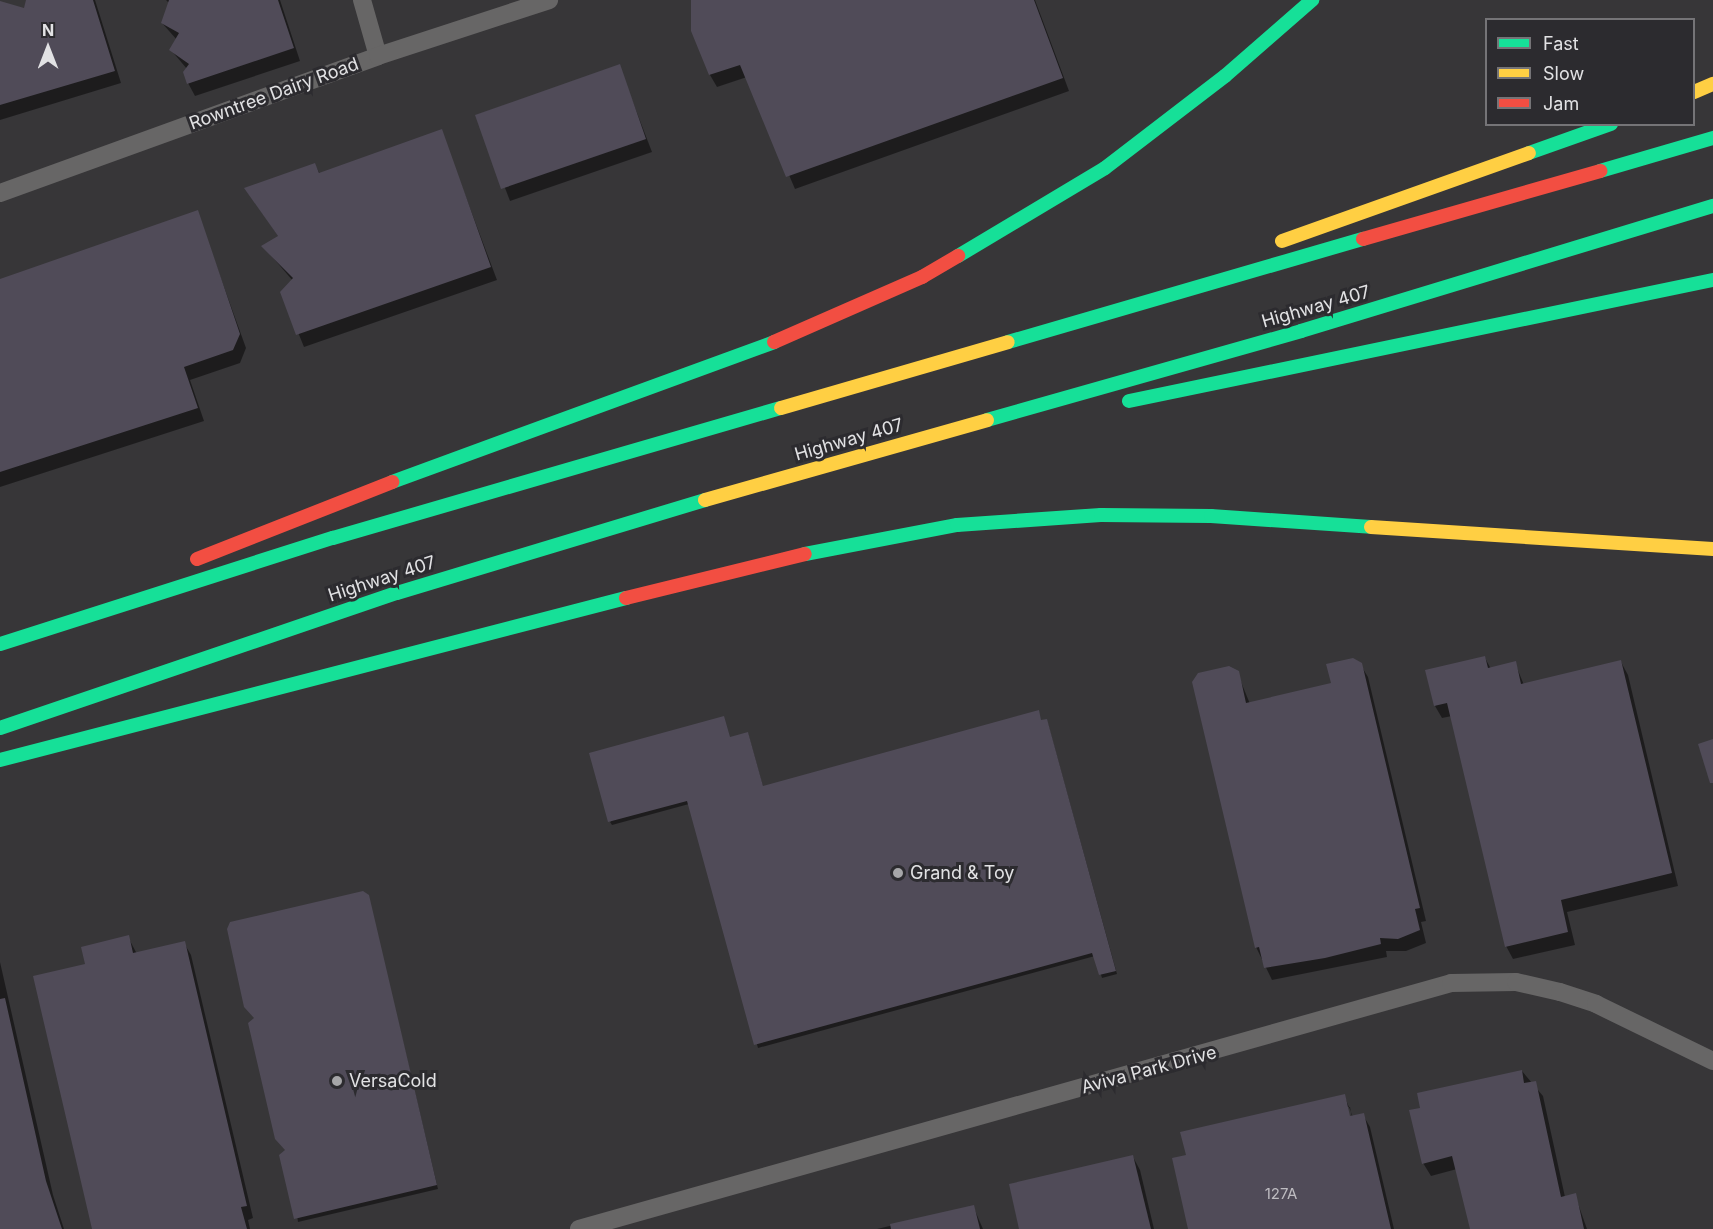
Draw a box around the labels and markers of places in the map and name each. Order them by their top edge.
place label: Grand & Toy [910,862,1014,884]
marker: Grand & Toy [891,866,905,880]
place label: VersaCold [349,1070,437,1092]
marker: VersaCold [330,1074,344,1088]

